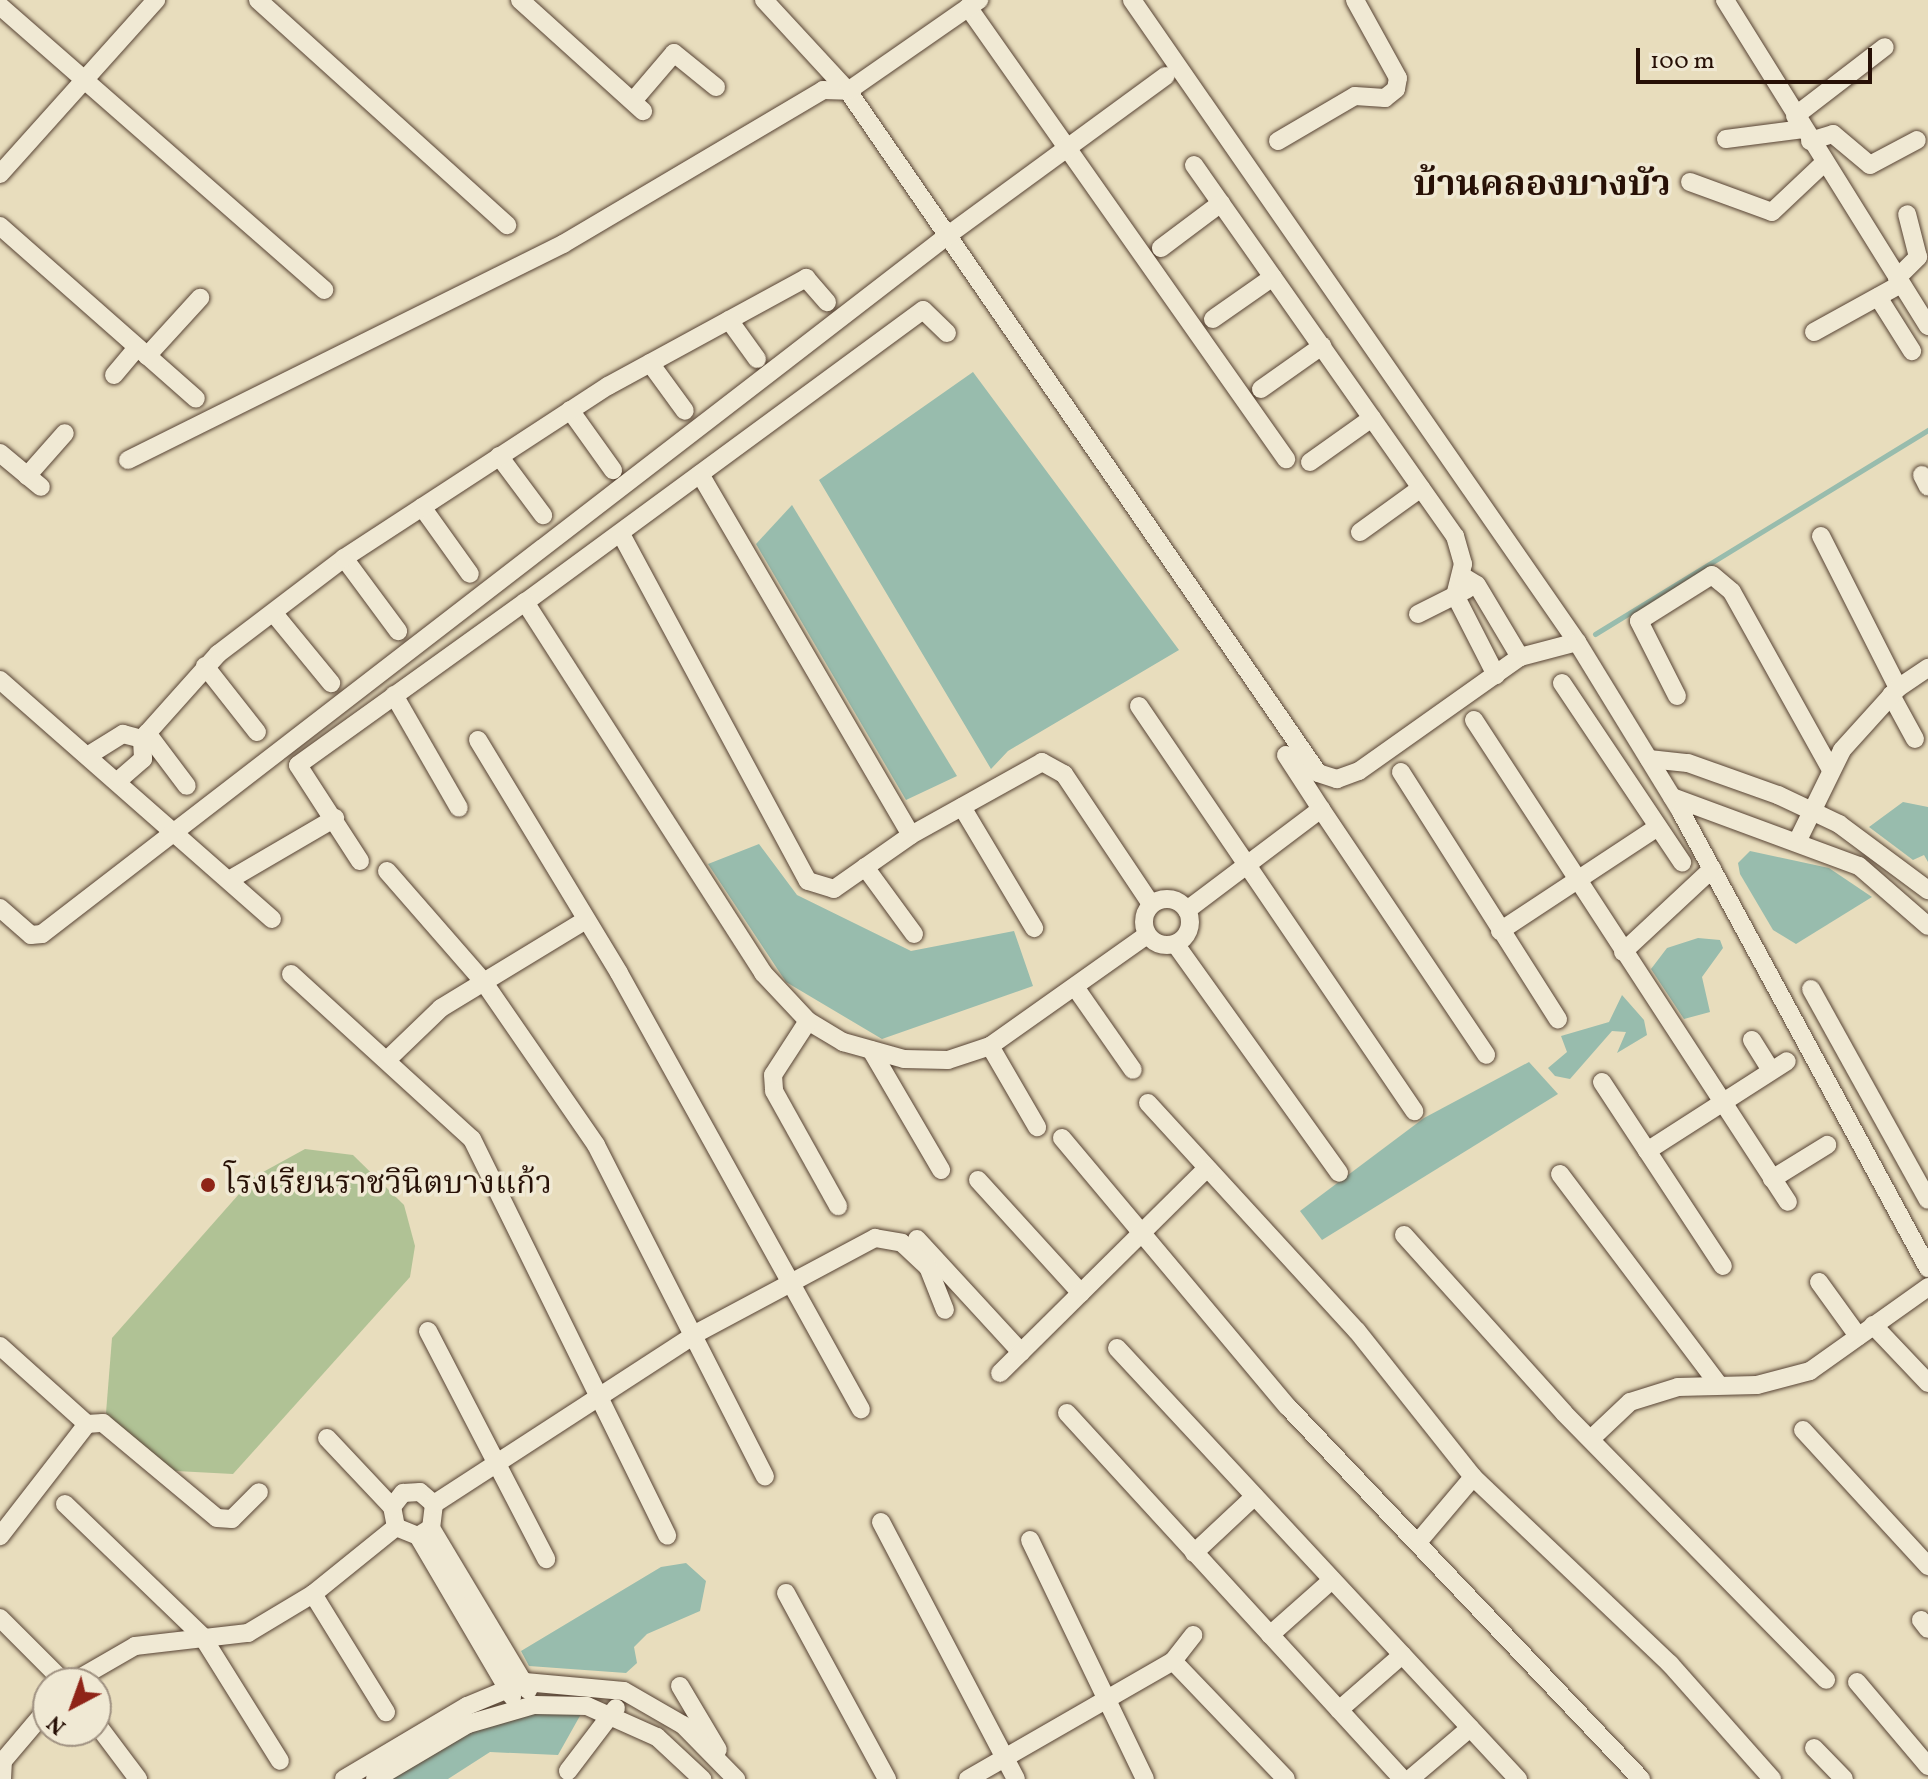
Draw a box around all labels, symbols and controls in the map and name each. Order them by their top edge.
scale bar [1640,32,1876,82]
text: 100 m [1650,45,1715,79]
district label: บ้านคลองบางบัว [1413,165,1671,209]
place label: โรงเรียนราชวินิตบางแก้ว [224,1166,552,1204]
marker: โรงเรียนราชวินิตบางแก้ว [199,1176,217,1194]
north arrow [32,1667,112,1747]
text: N [41,1707,73,1741]

